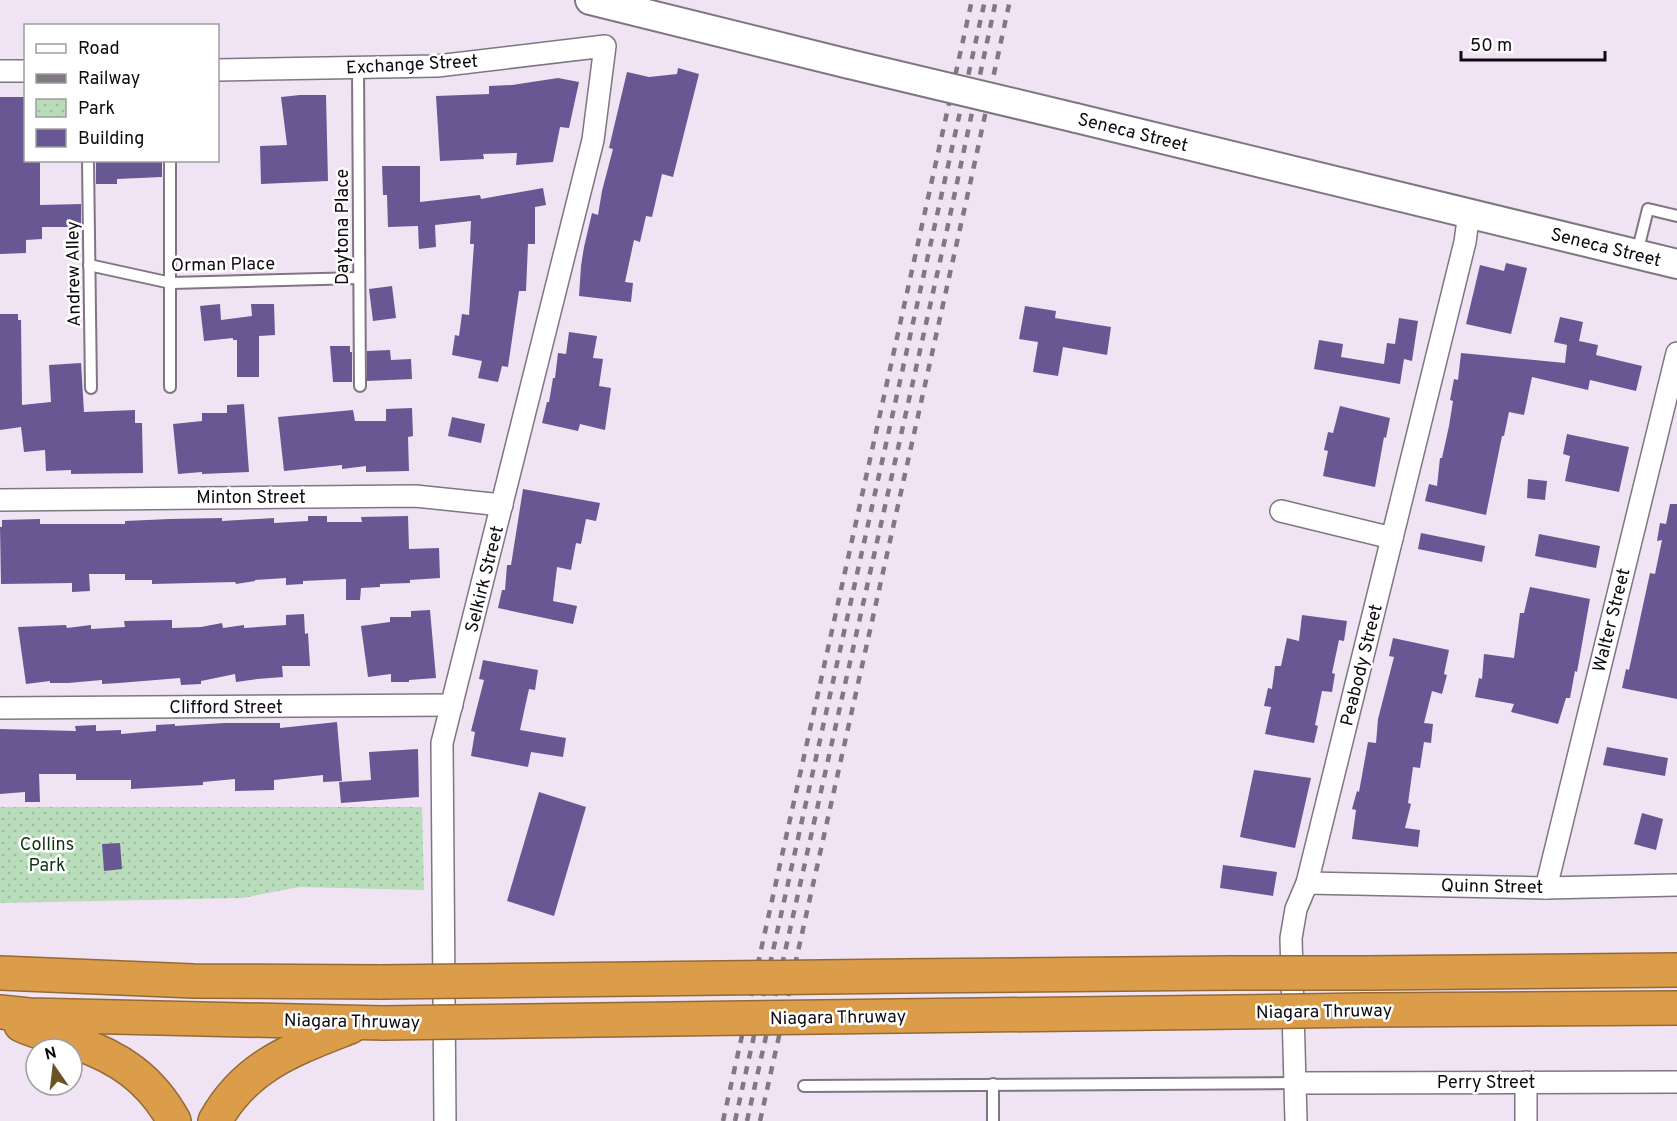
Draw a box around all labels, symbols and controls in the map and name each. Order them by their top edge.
legend [24,24,219,162]
scale bar [1461,24,1605,62]
text: 50 m [1470,35,1512,58]
text: Road [78,38,120,61]
street label: Exchange Street [345,51,479,80]
text: Railway [78,68,140,91]
text: Park [78,98,115,121]
street label: Seneca Street [1075,109,1190,158]
text: Building [78,128,144,151]
street label: Daytona Place [332,169,355,285]
street label: Andrew Alley [62,221,87,327]
street label: Seneca Street [1548,224,1663,273]
street label: Orman Place [171,253,275,278]
street label: Minton Street [196,487,306,510]
street label: Selkirk Street [461,524,510,635]
street label: Walter Street [1588,566,1636,675]
street label: Peabody Street [1336,602,1389,729]
street label: Clifford Street [169,697,283,720]
park label: Collins Park [20,834,74,878]
street label: Quinn Street [1441,875,1543,900]
street label: Niagara Thruway [1256,1000,1392,1025]
street label: Niagara Thruway [770,1006,906,1031]
street label: Niagara Thruway [284,1010,420,1035]
north arrow [24,1037,84,1097]
text: N [43,1043,59,1065]
street label: Perry Street [1437,1072,1535,1095]

